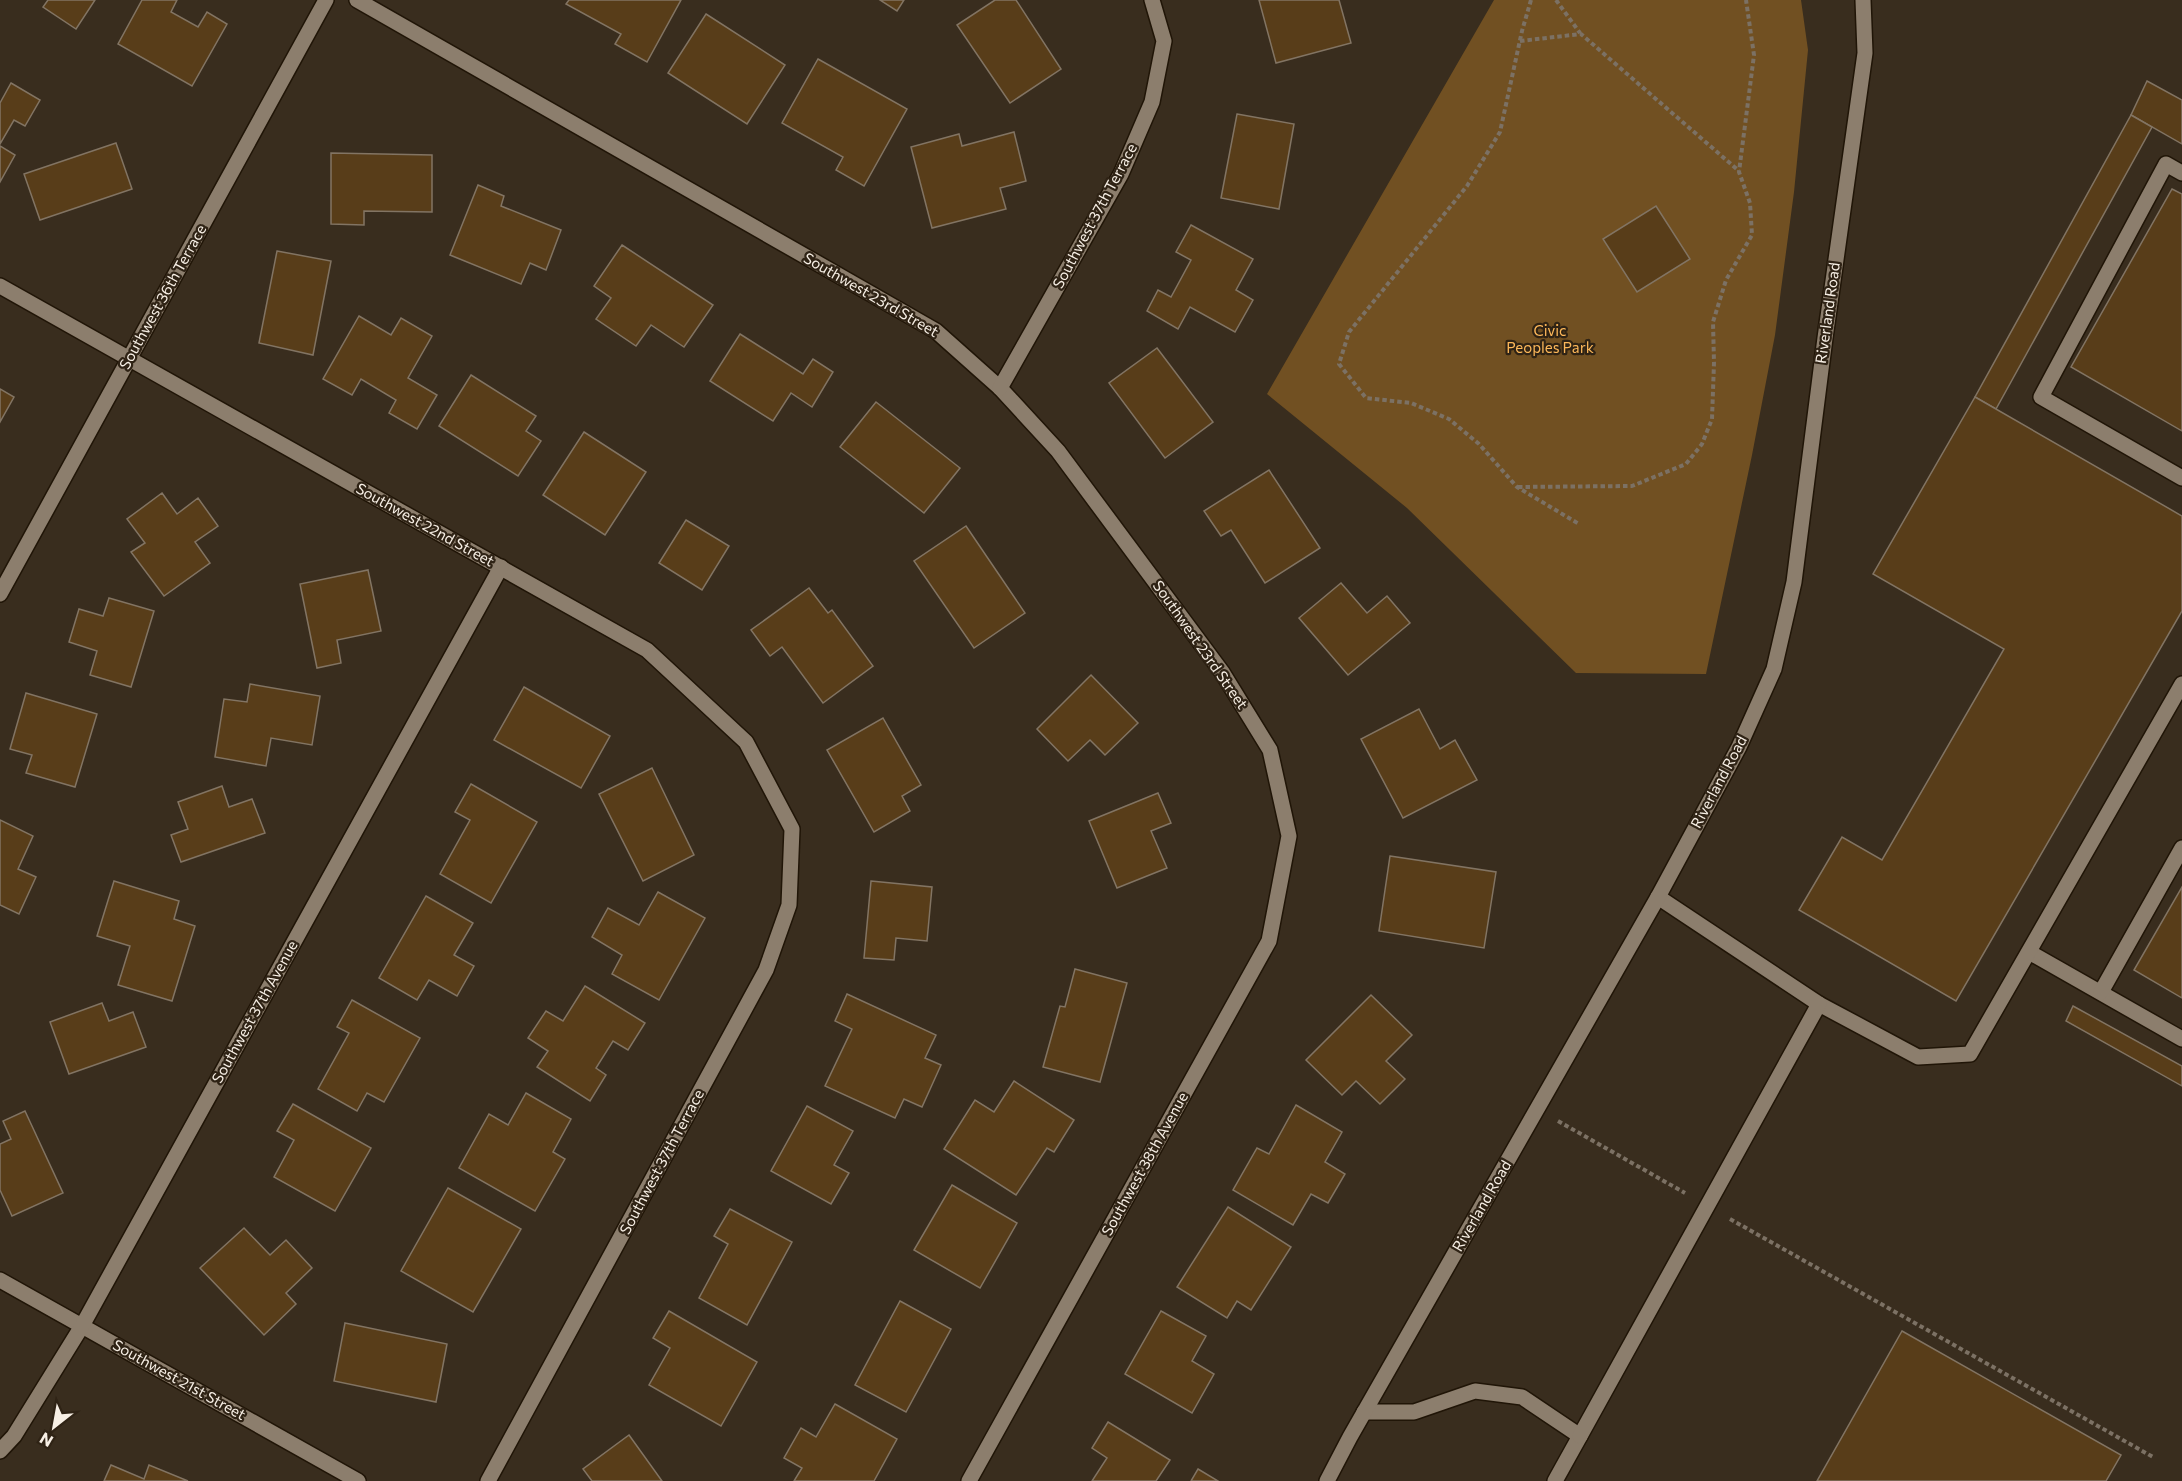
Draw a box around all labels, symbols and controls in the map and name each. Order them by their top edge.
street label: Southwest 37th Terrace [1048,140,1140,291]
street label: Southwest 36th Terrace [115,221,210,372]
street label: Southwest 23rd Street [801,248,942,340]
street label: Riverland Road [1811,261,1843,365]
park label: Civic Peoples Park [1506,321,1594,356]
street label: Southwest 22nd Street [353,479,498,570]
street label: Southwest 23rd Street [1150,577,1252,712]
street label: Riverland Road [1686,732,1750,831]
street label: Southwest 37th Avenue [207,937,301,1086]
street label: Southwest 37th Terrace [615,1086,707,1237]
street label: Southwest 38th Avenue [1097,1088,1191,1238]
street label: Riverland Road [1448,1157,1514,1254]
street label: Southwest 21st Street [110,1335,249,1423]
north arrow [24,1397,84,1457]
text: N [36,1429,56,1452]

